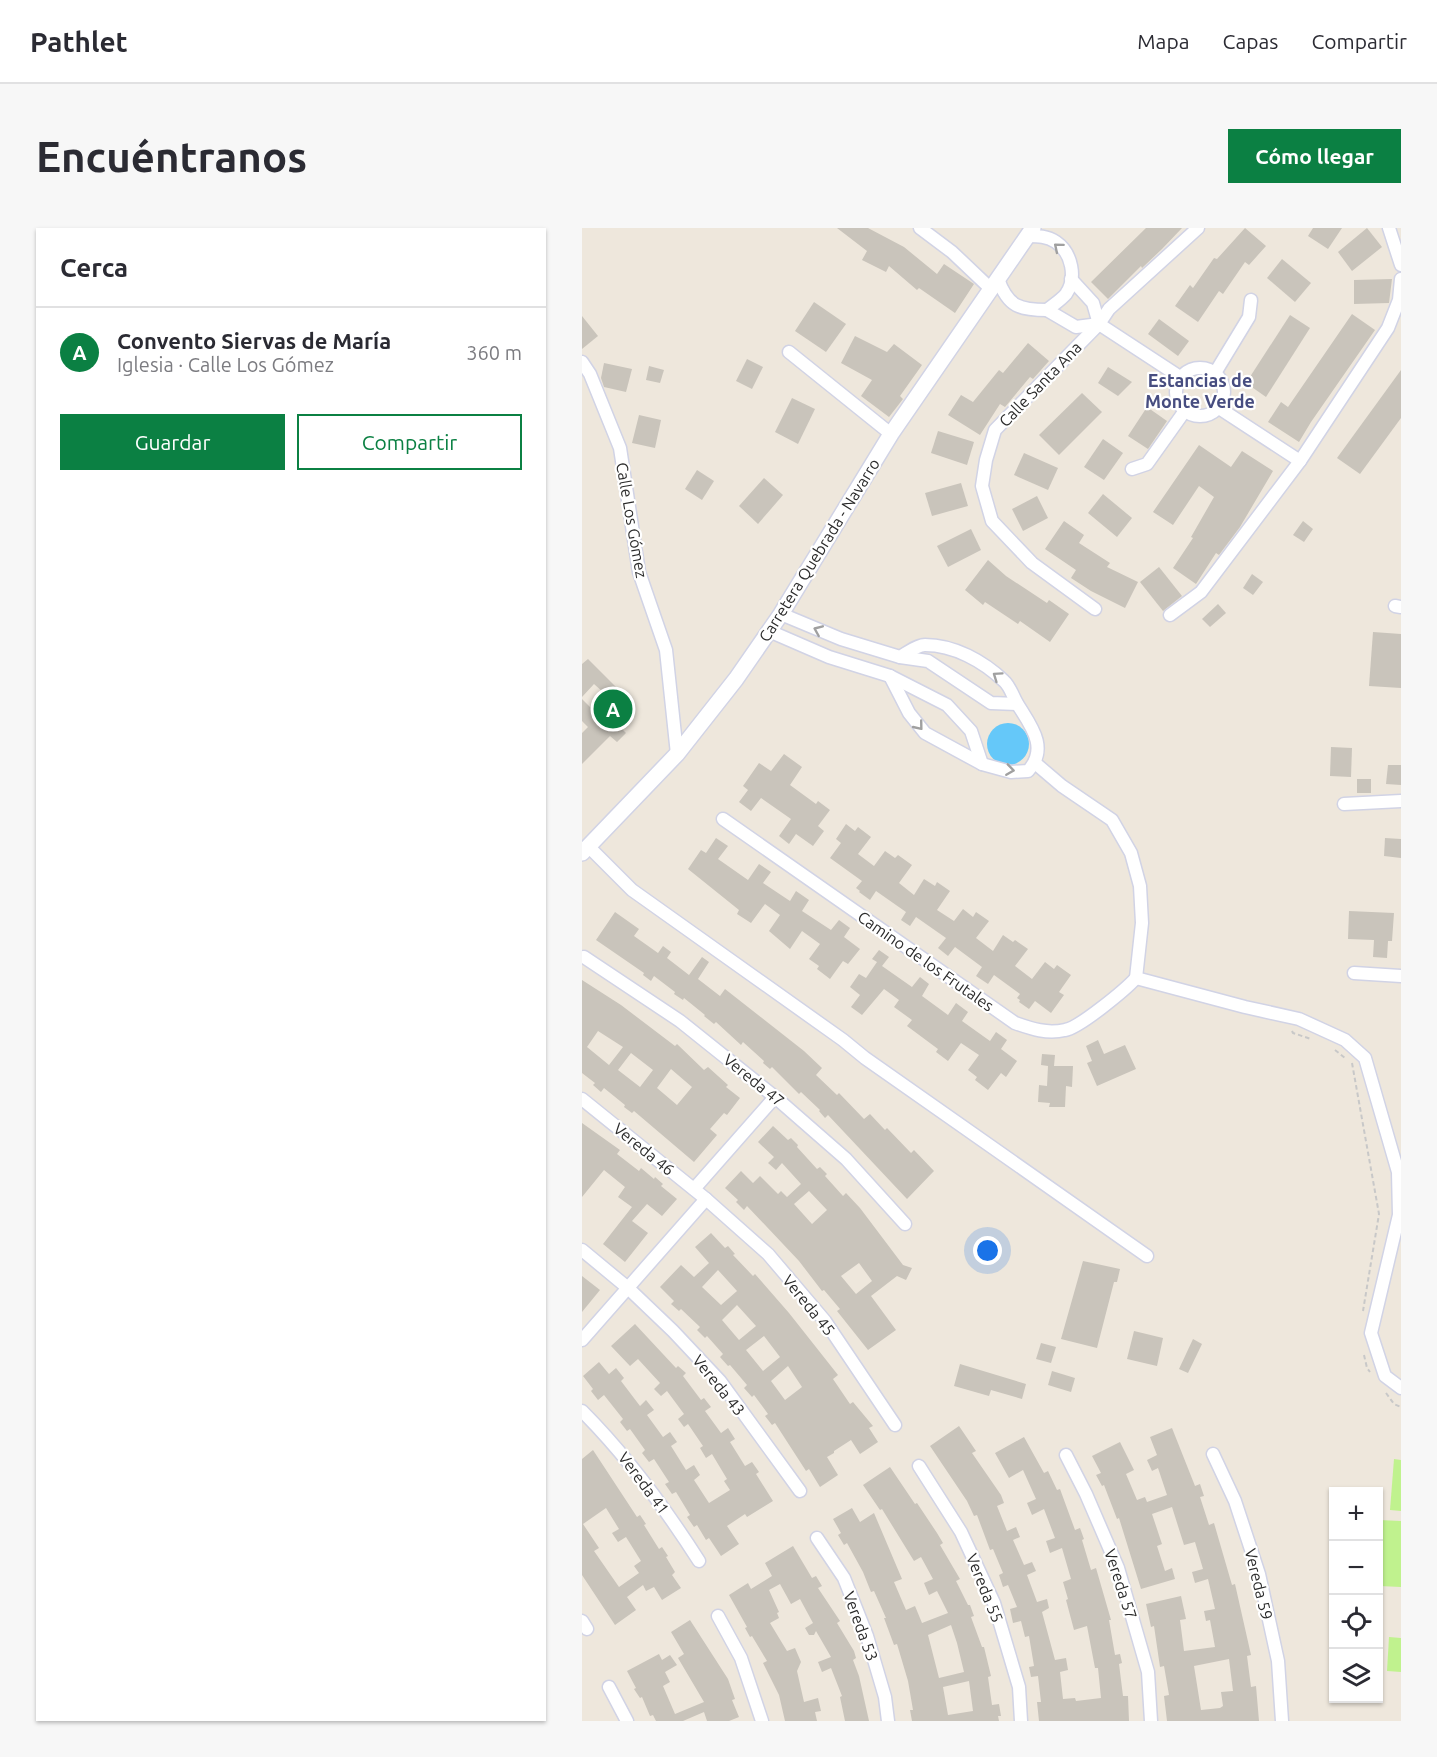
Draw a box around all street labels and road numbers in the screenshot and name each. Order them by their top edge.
street label: Calle Santa Ana [995,338,1085,430]
street label: Carretera Quebrada - Navarro [755,455,883,645]
street label: Calle Los Gómez [613,461,651,579]
street label: Camino de los Frutales [855,907,997,1015]
street label: Vereda 47 [720,1050,788,1110]
street label: Vereda 46 [610,1119,678,1179]
street label: Vereda 45 [779,1271,839,1339]
street label: Vereda 43 [689,1351,749,1419]
street label: Vereda 41 [615,1449,673,1517]
street label: Vereda 57 [1101,1547,1141,1621]
street label: Vereda 59 [1241,1547,1277,1621]
street label: Vereda 55 [963,1551,1007,1625]
street label: Vereda 53 [840,1589,882,1663]

